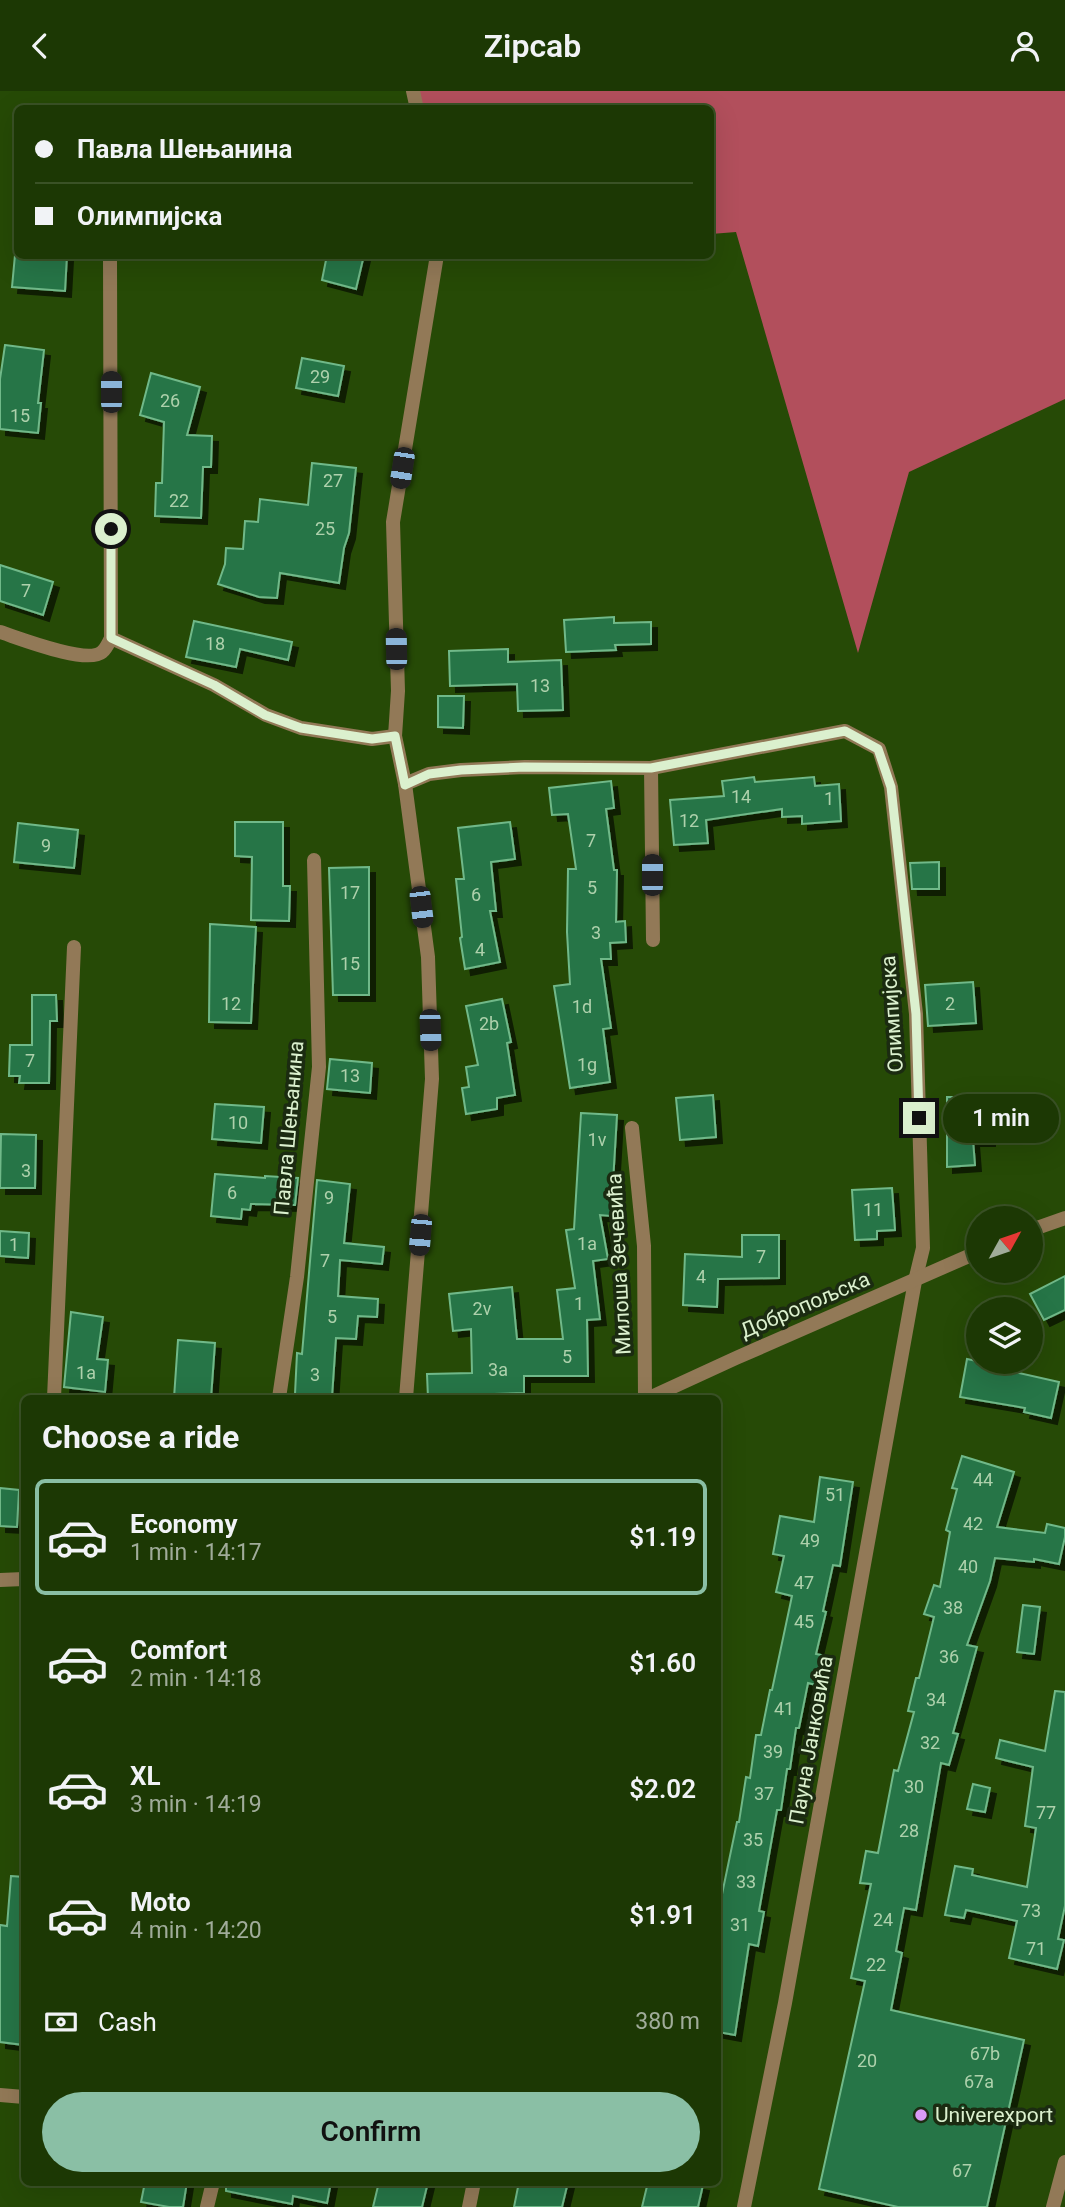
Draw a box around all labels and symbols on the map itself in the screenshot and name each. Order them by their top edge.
house number: 29 [310,366,330,387]
car [101,371,122,413]
house number: 26 [160,390,180,411]
house number: 15 [10,405,30,426]
car [389,446,416,490]
house number: 27 [323,470,343,491]
house number: 22 [169,490,189,511]
route start [95,513,127,545]
house number: 25 [315,518,335,539]
house number: 7 [21,580,31,601]
car [386,628,407,670]
house number: 18 [205,633,225,654]
house number: 13 [530,675,550,696]
house number: 14 [731,786,751,807]
house number: 1 [824,788,834,809]
house number: 12 [679,810,699,831]
house number: 7 [586,830,596,851]
house number: 9 [41,835,51,856]
car [642,854,663,896]
house number: 5 [587,877,597,898]
house number: 17 [340,882,360,903]
house number: 6 [471,884,481,905]
car [409,885,434,929]
house number: 3 [591,922,601,943]
house number: 4 [475,939,485,960]
house number: 15 [340,953,360,974]
street label: Олимпијска [876,955,908,1073]
house number: 12 [221,993,241,1014]
house number: 2 [945,993,955,1014]
house number: 1d [572,996,592,1017]
car [419,1009,442,1051]
house number: 2b [479,1013,499,1034]
street label: Павла Шењанина [269,1040,309,1216]
house number: 7 [25,1050,35,1071]
house number: 1g [577,1054,597,1075]
house number: 13 [340,1065,360,1086]
callout: 1 min [944,1093,1059,1143]
route end [903,1102,935,1134]
house number: 10 [228,1112,248,1133]
house number: 1v [588,1129,607,1150]
house number: 3 [21,1160,31,1181]
street label: Милоша Зечевића [602,1173,636,1355]
house number: 6 [227,1182,237,1203]
house number: 9 [324,1187,334,1208]
house number: 11 [863,1199,883,1220]
north arrow [966,1206,1043,1283]
car [408,1213,433,1257]
house number: 1a [577,1233,597,1254]
house number: 1 [9,1234,19,1255]
house number: 7 [756,1246,766,1267]
house number: 7 [320,1250,330,1271]
house number: 4 [696,1266,706,1287]
street label: Добропољска [737,1267,873,1343]
house number: 1 [574,1293,584,1314]
house number: 2v [473,1298,492,1319]
house number: 5 [327,1306,337,1327]
house number: 5 [562,1346,572,1367]
house number: 3a [488,1359,508,1380]
house number: 1a [76,1362,96,1383]
house number: 3 [310,1364,320,1385]
house number: 44 [973,1469,993,1490]
house number: 51 [825,1484,845,1505]
house number: 42 [963,1513,983,1534]
house number: 49 [800,1530,820,1551]
house number: 40 [958,1556,978,1577]
house number: 47 [794,1572,814,1593]
house number: 38 [943,1597,963,1618]
house number: 45 [794,1611,814,1632]
house number: 36 [939,1646,959,1667]
street label: Пауна Јанковића [784,1654,838,1826]
house number: 34 [926,1689,946,1710]
house number: 41 [774,1698,794,1719]
house number: 32 [920,1732,940,1753]
house number: 39 [763,1741,783,1762]
house number: 30 [904,1776,924,1797]
house number: 37 [754,1783,774,1804]
house number: 77 [1036,1802,1056,1823]
house number: 28 [899,1820,919,1841]
house number: 35 [743,1829,763,1850]
house number: 33 [736,1871,756,1892]
house number: 73 [1021,1900,1041,1921]
house number: 24 [873,1909,893,1930]
house number: 31 [730,1914,750,1935]
house number: 71 [1026,1938,1046,1959]
house number: 22 [866,1954,886,1975]
house number: 67b [970,2043,1000,2064]
house number: 20 [857,2050,877,2071]
house number: 67a [964,2071,994,2092]
place label: Univerexport [935,2103,1053,2127]
marker: Univerexport [913,2107,929,2123]
house number: 67 [952,2160,972,2181]

